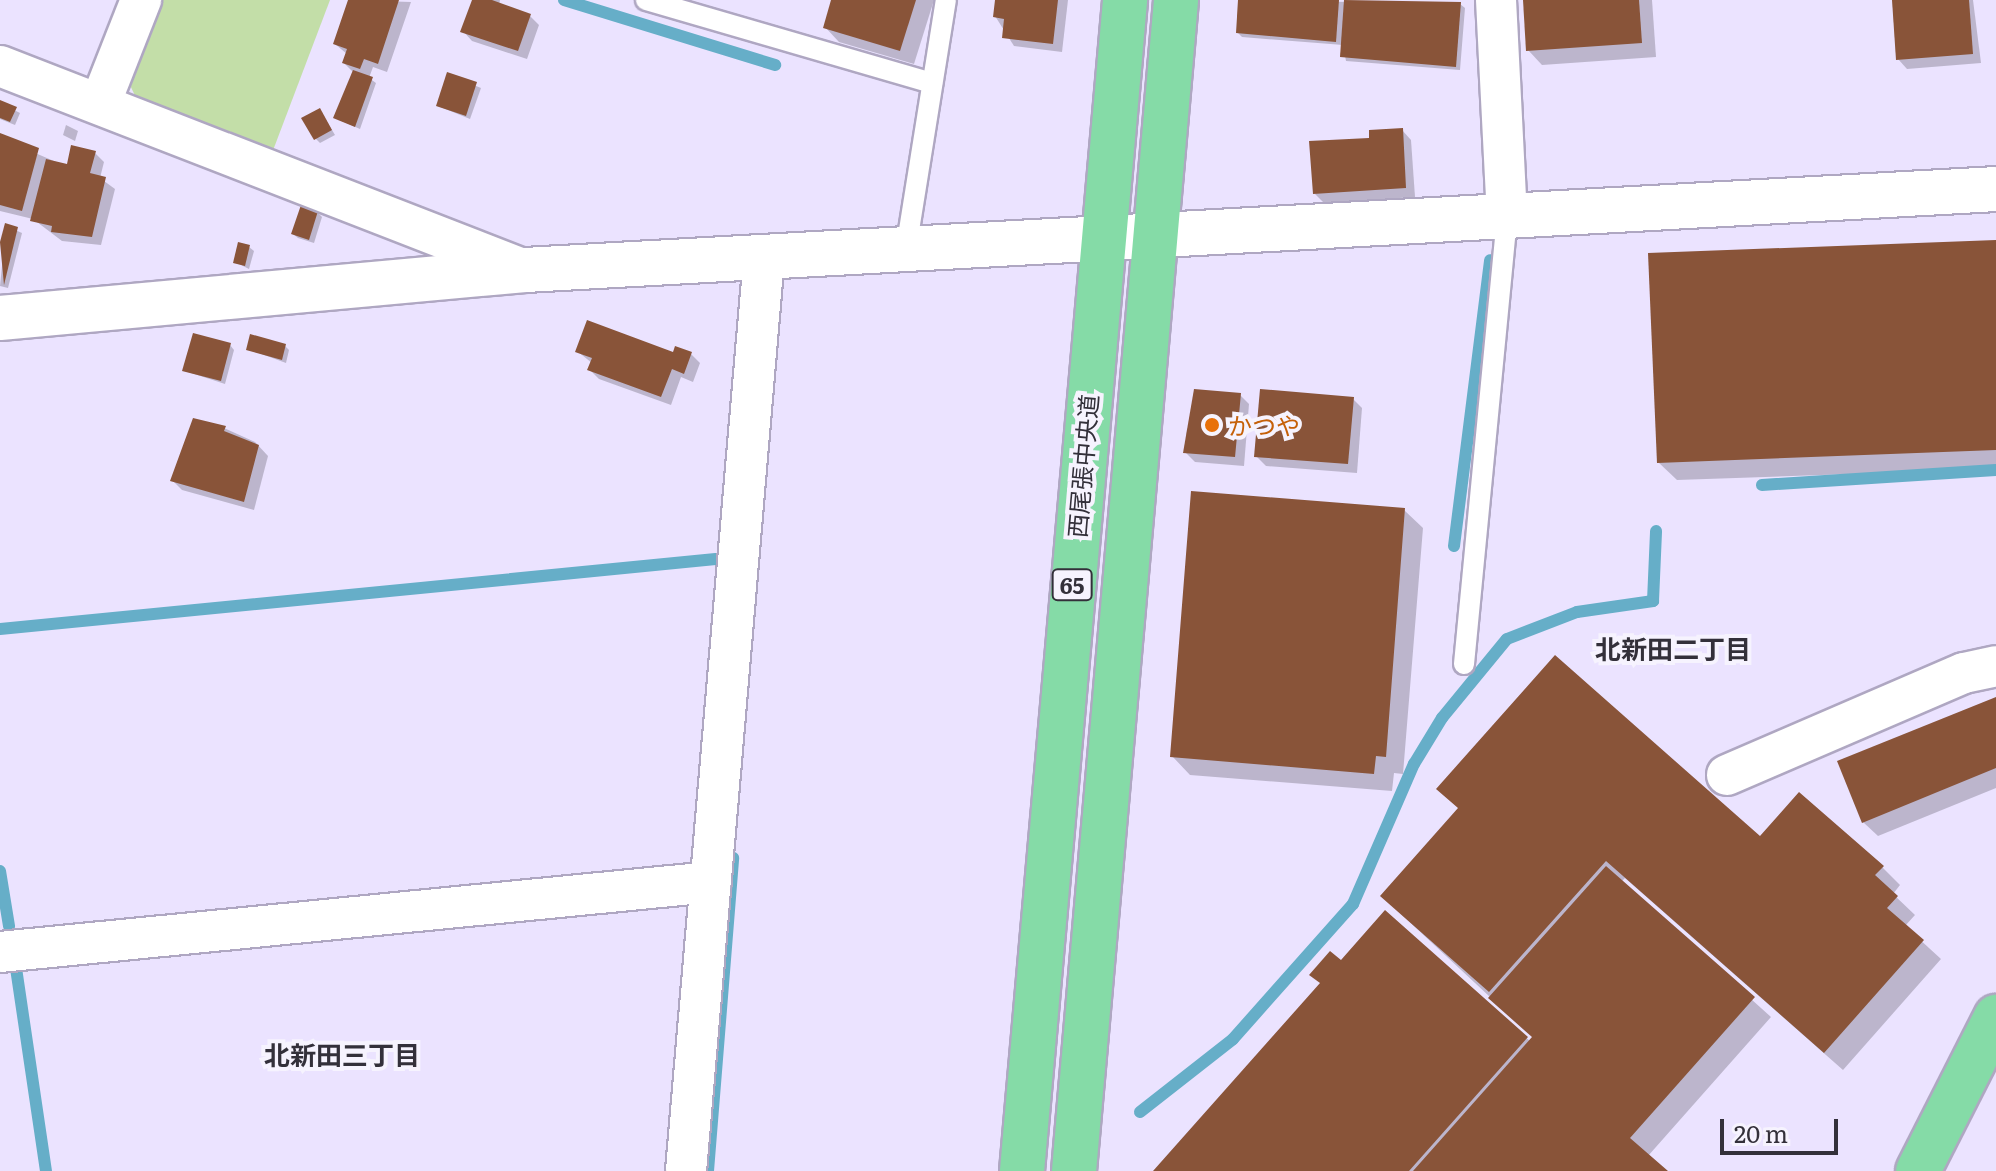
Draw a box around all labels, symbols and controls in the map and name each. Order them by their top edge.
street label: 西尾張中央道 [1061,393,1103,539]
place label: かつや [1228,411,1300,439]
marker: かつや [1203,416,1221,434]
road number: 65 [1050,567,1094,603]
district label: 北新田二丁目 [1595,632,1751,664]
district label: 北新田三丁目 [264,1038,420,1070]
scale bar [1724,1103,1842,1153]
text: 20 m [1734,1115,1788,1150]

